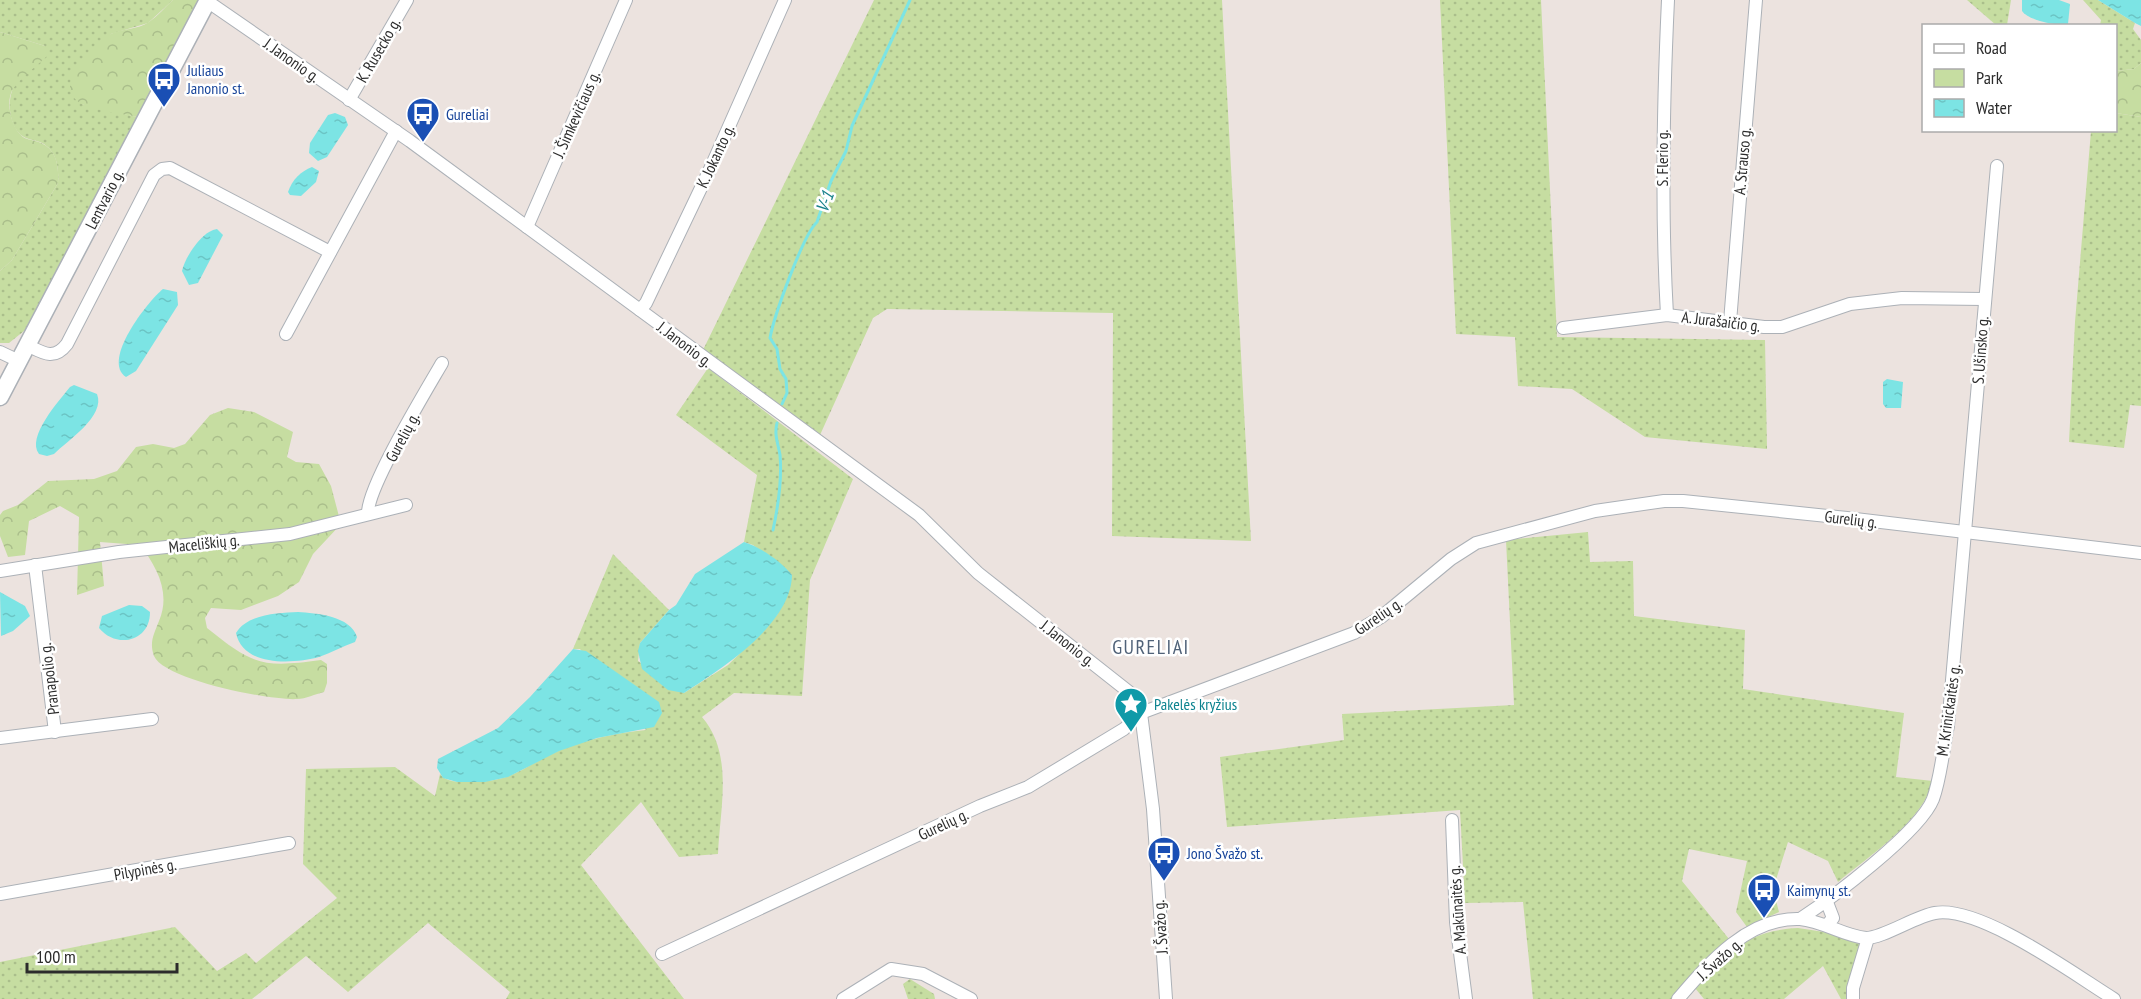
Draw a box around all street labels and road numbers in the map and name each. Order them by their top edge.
street label: K. Rusecko g. [351,14,405,86]
street label: J. Janonio g. [259,33,324,87]
street label: J. Šimkevičiaus g. [548,67,604,161]
street label: K. Jokanto g. [692,121,738,191]
street label: A. Strauso g. [1729,126,1755,196]
street label: S. Flerio g. [1652,129,1672,186]
street label: Lentvario g. [80,166,128,232]
street label: A. Jurašaičio g. [1680,306,1762,336]
street label: S. Ušinsko g. [1968,315,1992,385]
street label: J. Janonio g. [653,316,717,371]
street label: Gurelių g. [381,409,423,465]
street label: Gurelių g. [1823,506,1879,532]
street label: Maceliškių g. [168,529,241,557]
street label: Gurelių g. [1350,593,1406,639]
street label: J. Janonio g. [1036,615,1099,671]
street label: Pranapolio g. [35,642,63,716]
street label: M. Krinickaitės g. [1932,663,1964,757]
street label: Gurelių g. [915,804,971,844]
street label: Pilypinės g. [112,854,178,884]
street label: A. Makūnaitės g. [1444,865,1470,955]
street label: J. Švažo g. [1148,899,1172,956]
street label: J. Švažo g. [1691,933,1746,985]

